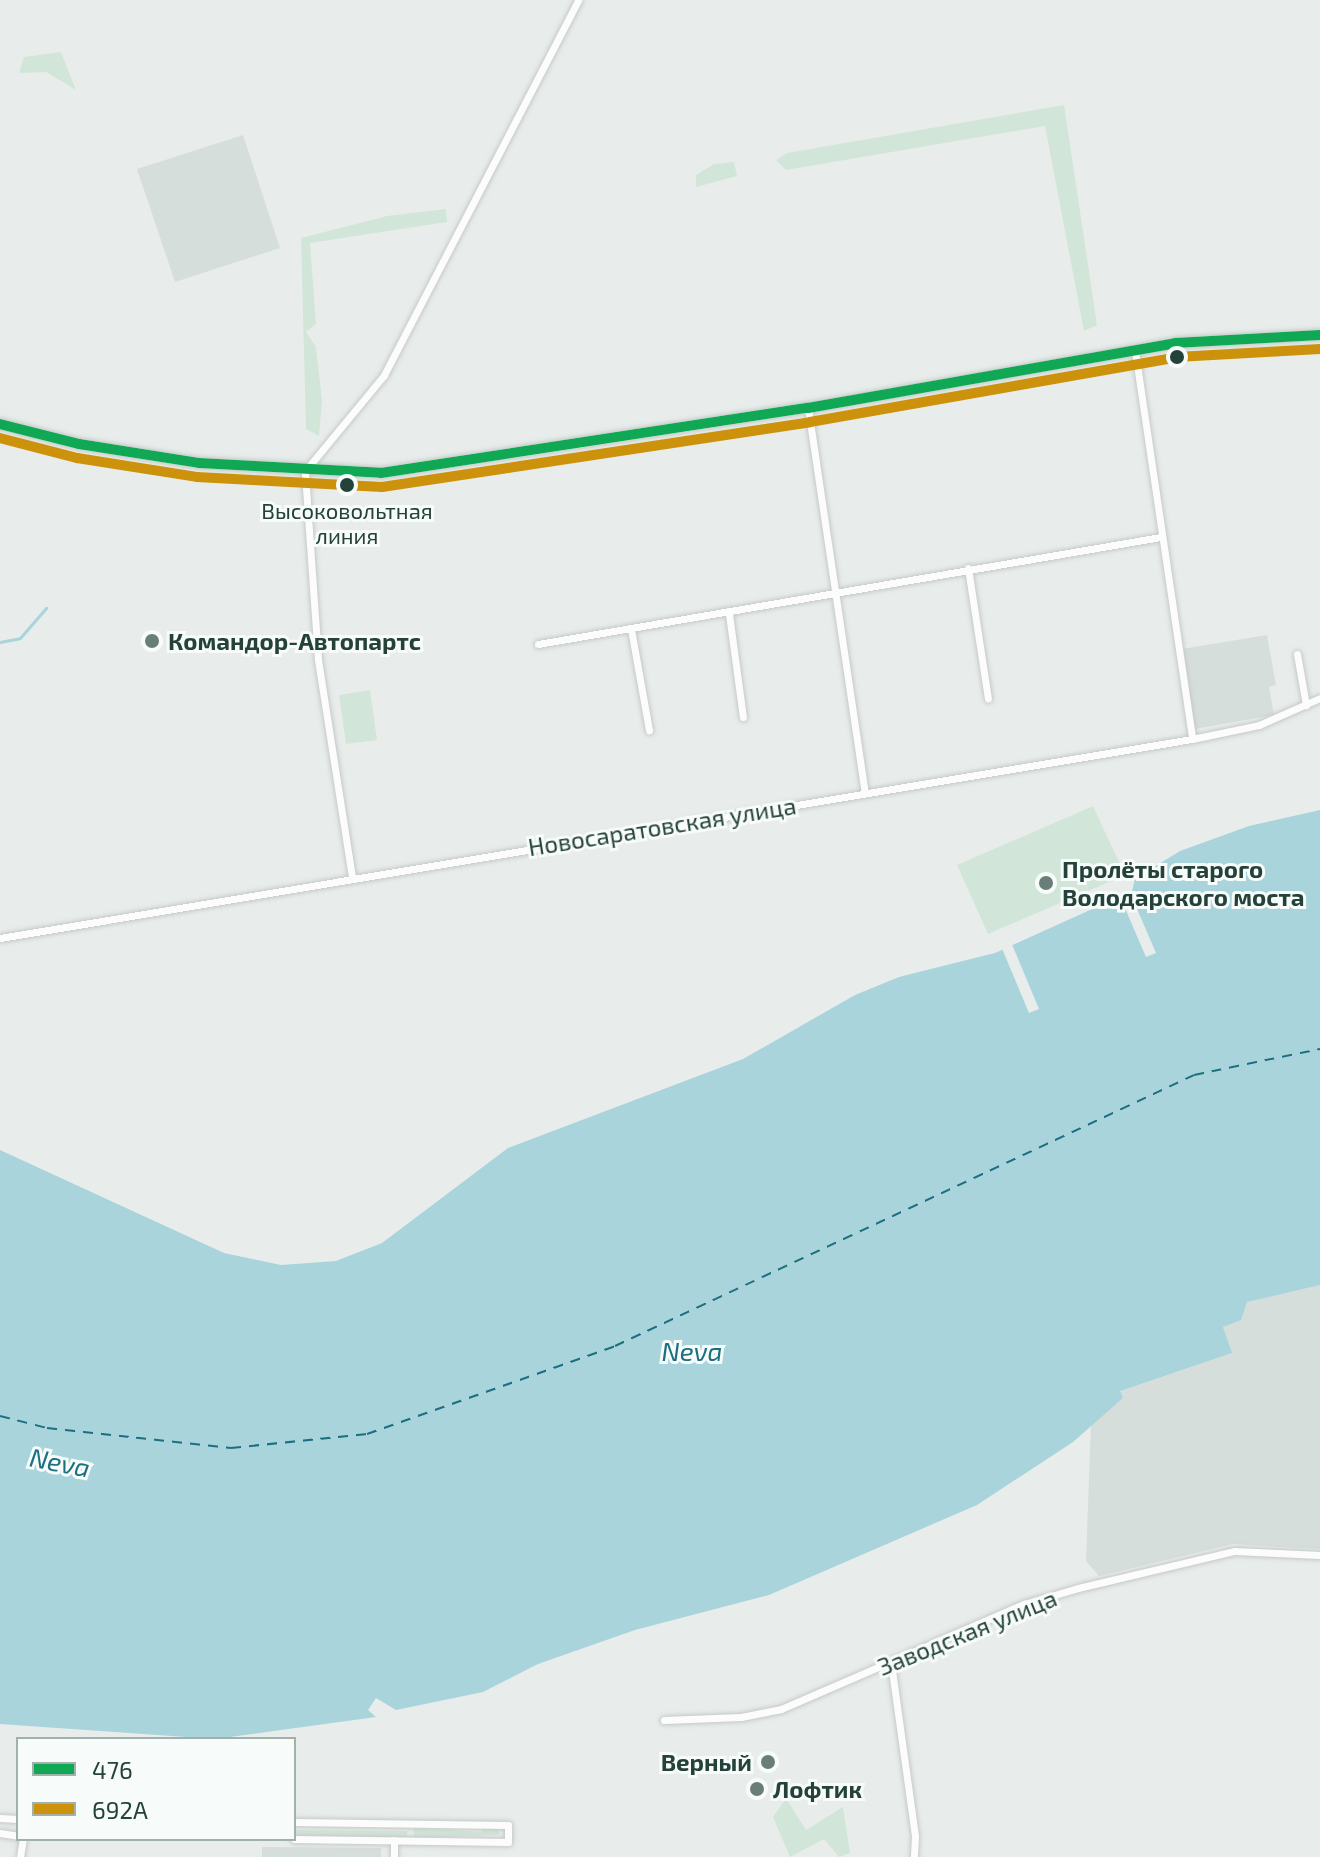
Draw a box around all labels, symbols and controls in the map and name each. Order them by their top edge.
unlabelled marker [1169,349,1185,365]
marker: Высоковольтная линия [339,477,355,493]
place label: Высоковольтная линия [261,497,433,548]
place label: Командор-Автопартс [168,627,421,655]
marker: Командор-Автопартс [143,632,161,650]
street label: Новосаратовская улица [526,791,798,861]
place label: Пролёты старого Володарского моста [1062,855,1305,911]
marker: Пролёты старого Володарского моста [1037,874,1055,892]
water label: Neva [662,1335,722,1367]
water label: Neva [27,1441,93,1483]
street label: Заводская улица [873,1583,1061,1681]
legend [16,1737,296,1841]
place label: Верный [661,1748,752,1776]
marker: Верный [759,1753,777,1771]
text: 476 [92,1755,133,1784]
place label: Лофтик [773,1775,862,1803]
marker: Лофтик [748,1780,766,1798]
text: 692А [92,1795,148,1824]

